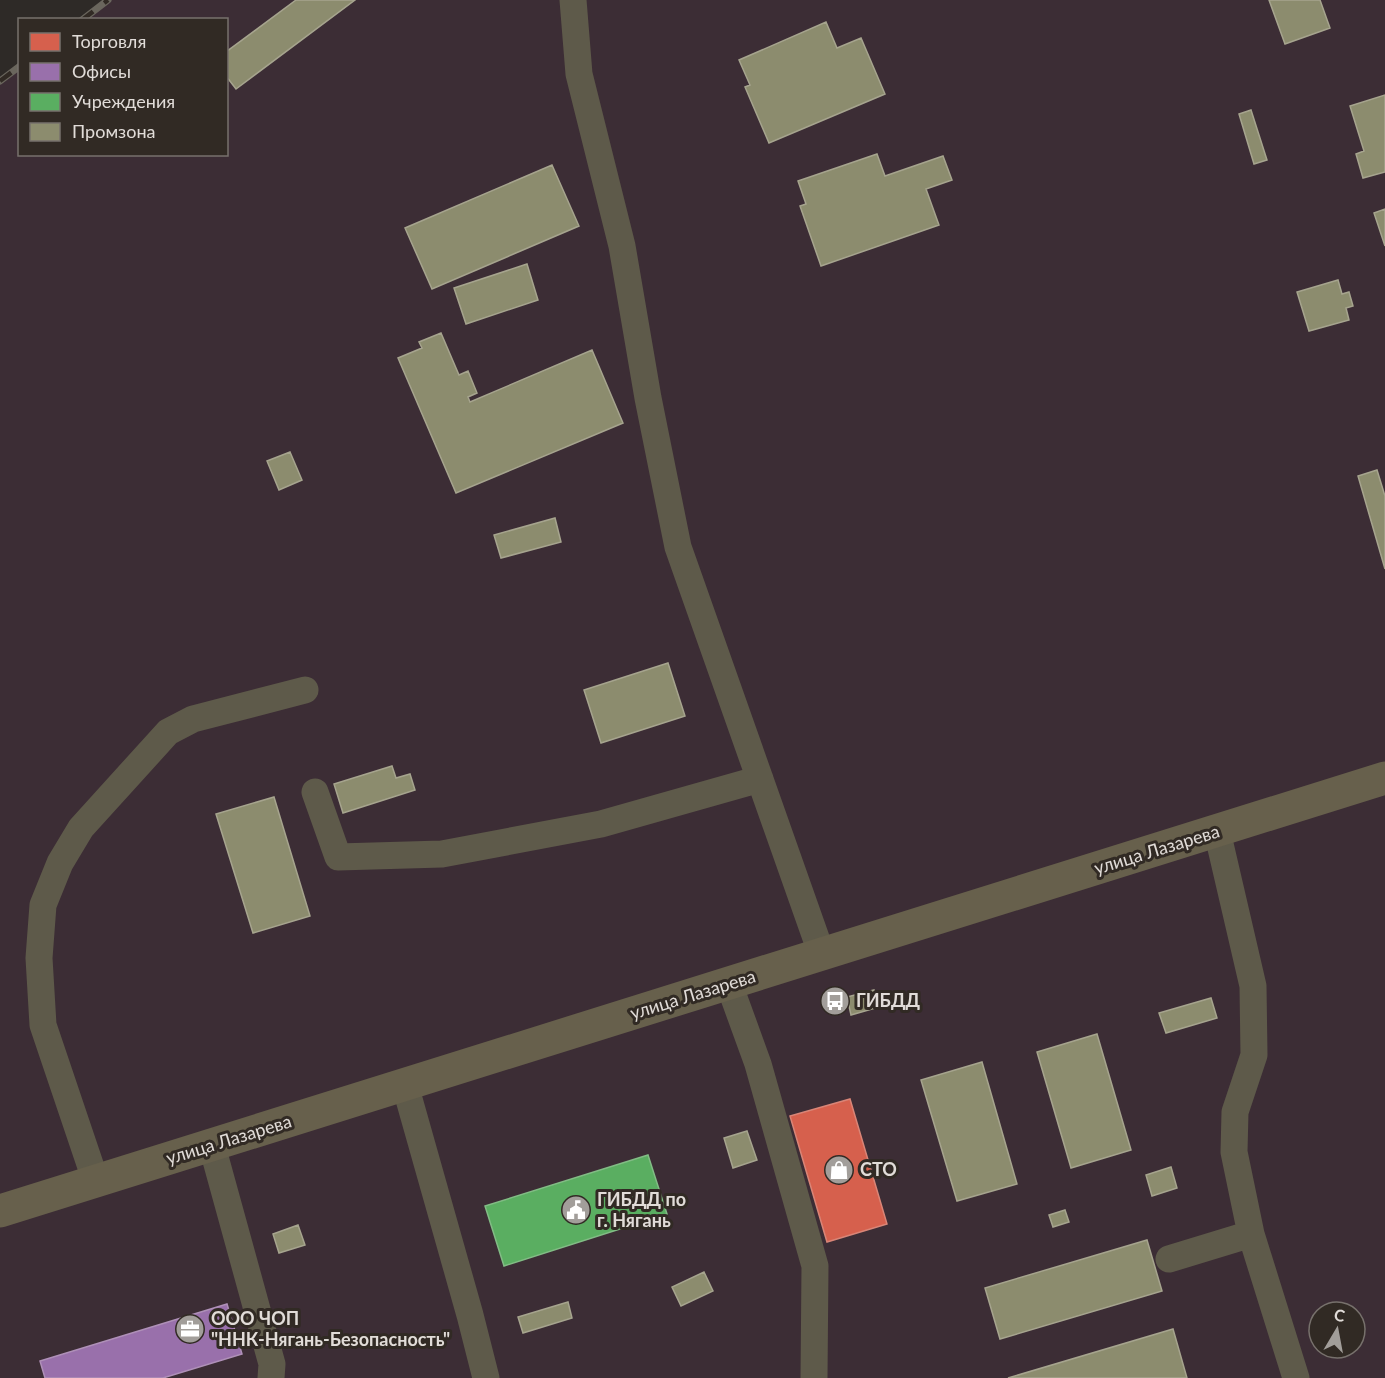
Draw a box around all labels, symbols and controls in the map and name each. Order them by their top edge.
legend [18,18,228,156]
text: Торговля [72,30,146,52]
text: Офисы [72,60,131,82]
text: Учреждения [72,90,175,112]
text: Промзона [72,120,155,142]
street label: улица Лазарева [1091,820,1222,879]
street label: улица Лазарева [627,965,758,1024]
bus stop icon: ГИБДД [819,985,851,1017]
place label: ГИБДД [856,989,920,1011]
street label: улица Лазарева [163,1110,294,1169]
shop icon: СТО [823,1154,855,1186]
place label: СТО [860,1158,897,1180]
place label: ГИБДД по г. Нягань [597,1188,686,1231]
public building icon: ГИБДД по г. Нягань [560,1194,592,1226]
north arrow [1307,1300,1367,1360]
text: С [1333,1304,1347,1325]
place label: ООО ЧОП "ННК-Нягань-Безопасность" [211,1307,450,1350]
office icon: ООО ЧОП "ННК-Нягань-Безопасность" [174,1313,206,1345]

